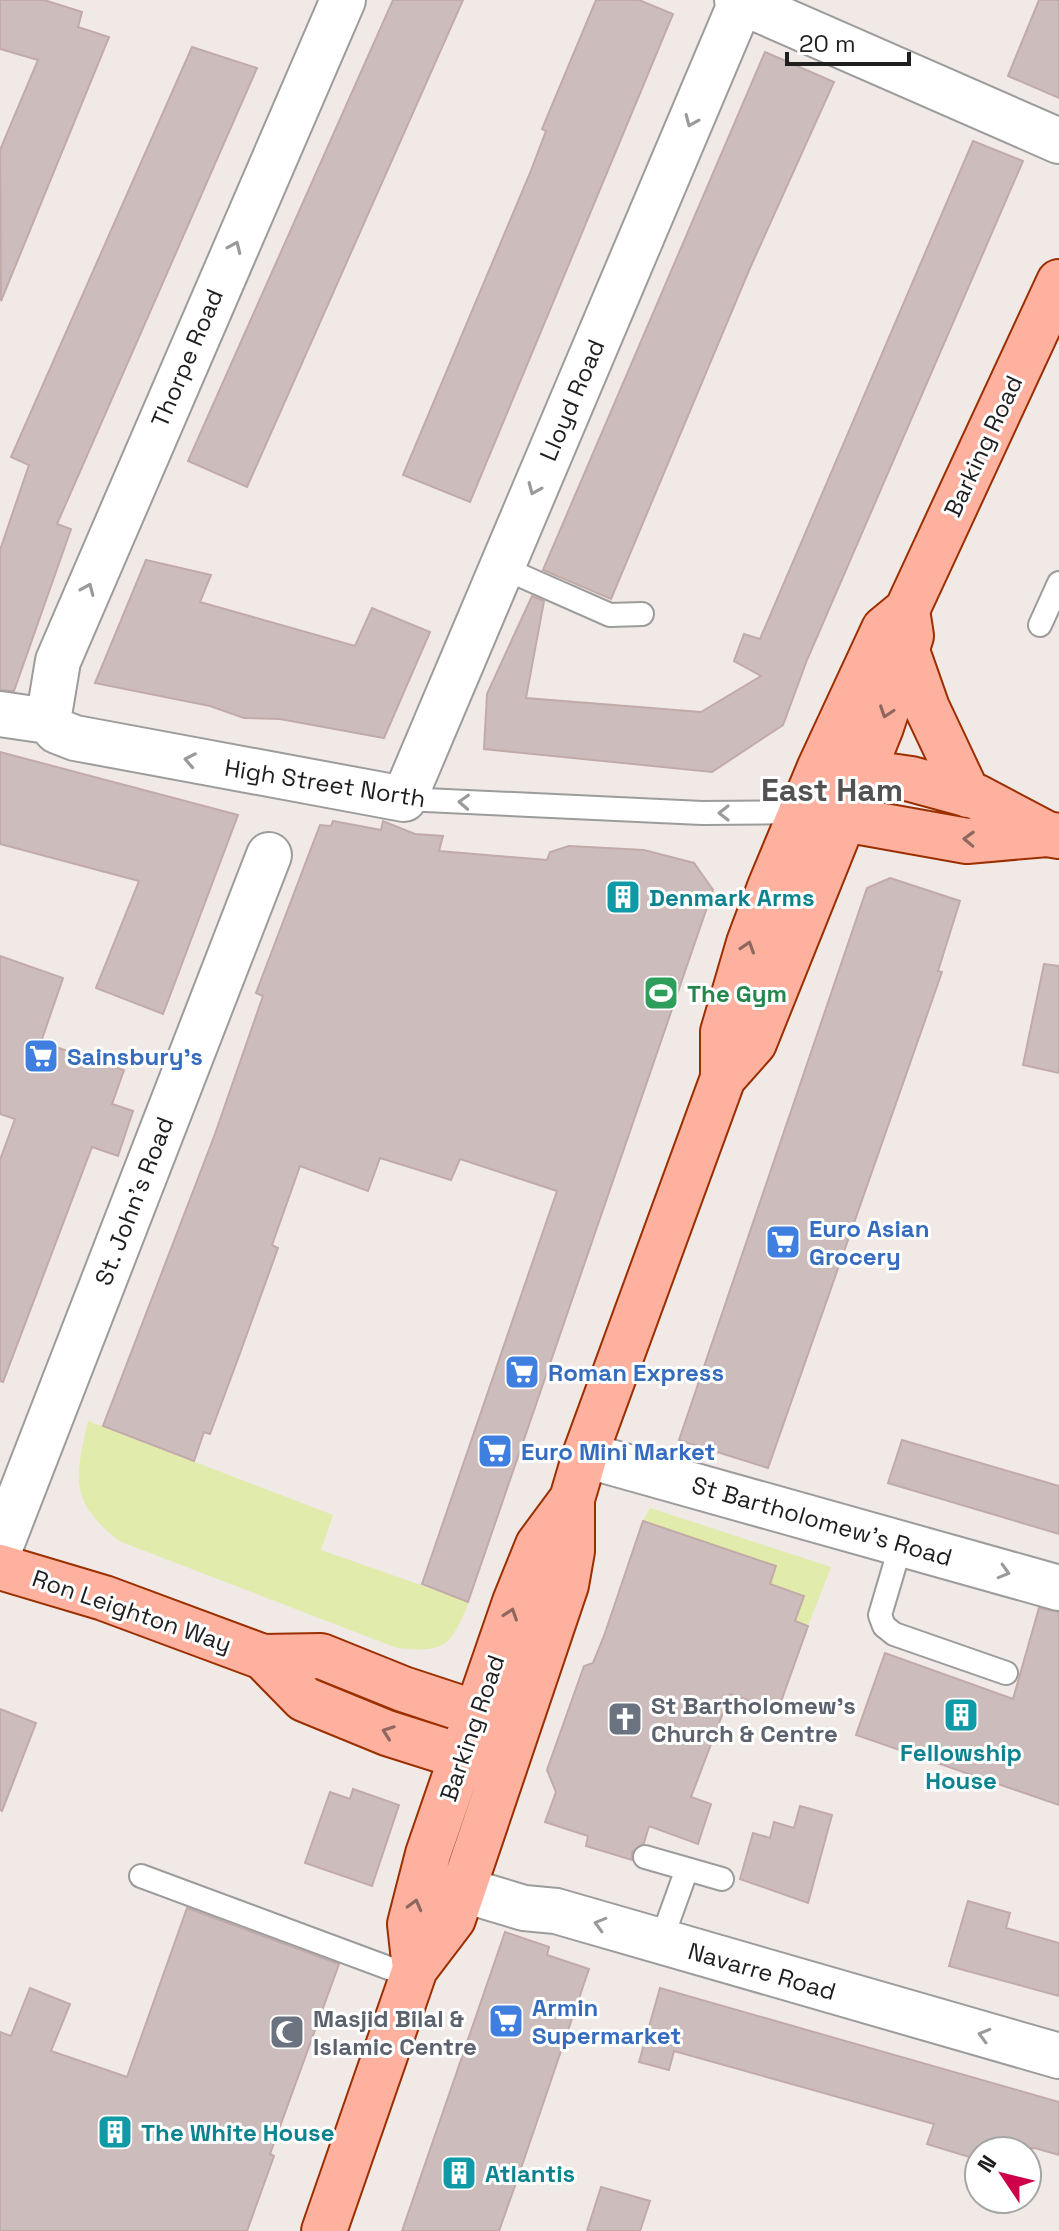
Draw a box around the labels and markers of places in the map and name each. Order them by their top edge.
building icon: Denmark Arms [604,878,642,916]
place label: Denmark Arms [649,882,815,913]
sports icon: The Gym [642,974,680,1012]
place label: The Gym [687,978,787,1009]
supermarket icon: Sainsbury's [22,1037,60,1075]
place label: Sainsbury's [67,1041,203,1072]
place label: Euro Asian Grocery [809,1213,929,1272]
supermarket icon: Euro Asian Grocery [764,1223,802,1261]
supermarket icon: Roman Express [503,1353,541,1391]
place label: Roman Express [548,1357,724,1388]
supermarket icon: Euro Mini Market [476,1432,514,1470]
place label: Euro Mini Market [521,1436,716,1467]
place label: St Bartholomew's Church & Centre [651,1690,856,1749]
building icon: Fellowship House [942,1696,980,1734]
church icon: St Bartholomew's Church & Centre [606,1700,644,1738]
place label: Fellowship House [900,1737,1022,1796]
place label: Armin Supermarket [532,1992,681,2051]
supermarket icon: Armin Supermarket [487,2002,525,2040]
place label: Masjid Bilal & Islamic Centre [313,2003,477,2062]
mosque icon: Masjid Bilal & Islamic Centre [268,2013,306,2051]
building icon: The White House [96,2113,134,2151]
place label: The White House [141,2117,335,2148]
building icon: Atlantis [440,2154,478,2192]
place label: Atlantis [485,2158,575,2189]

